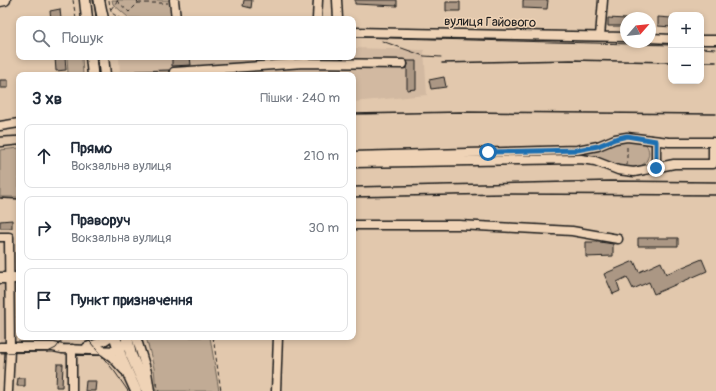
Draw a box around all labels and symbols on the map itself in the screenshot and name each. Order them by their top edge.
north arrow [620,12,656,48]
street label: вулиця Гайового [444,13,536,31]
route start [479,143,497,161]
route end [647,159,665,177]

